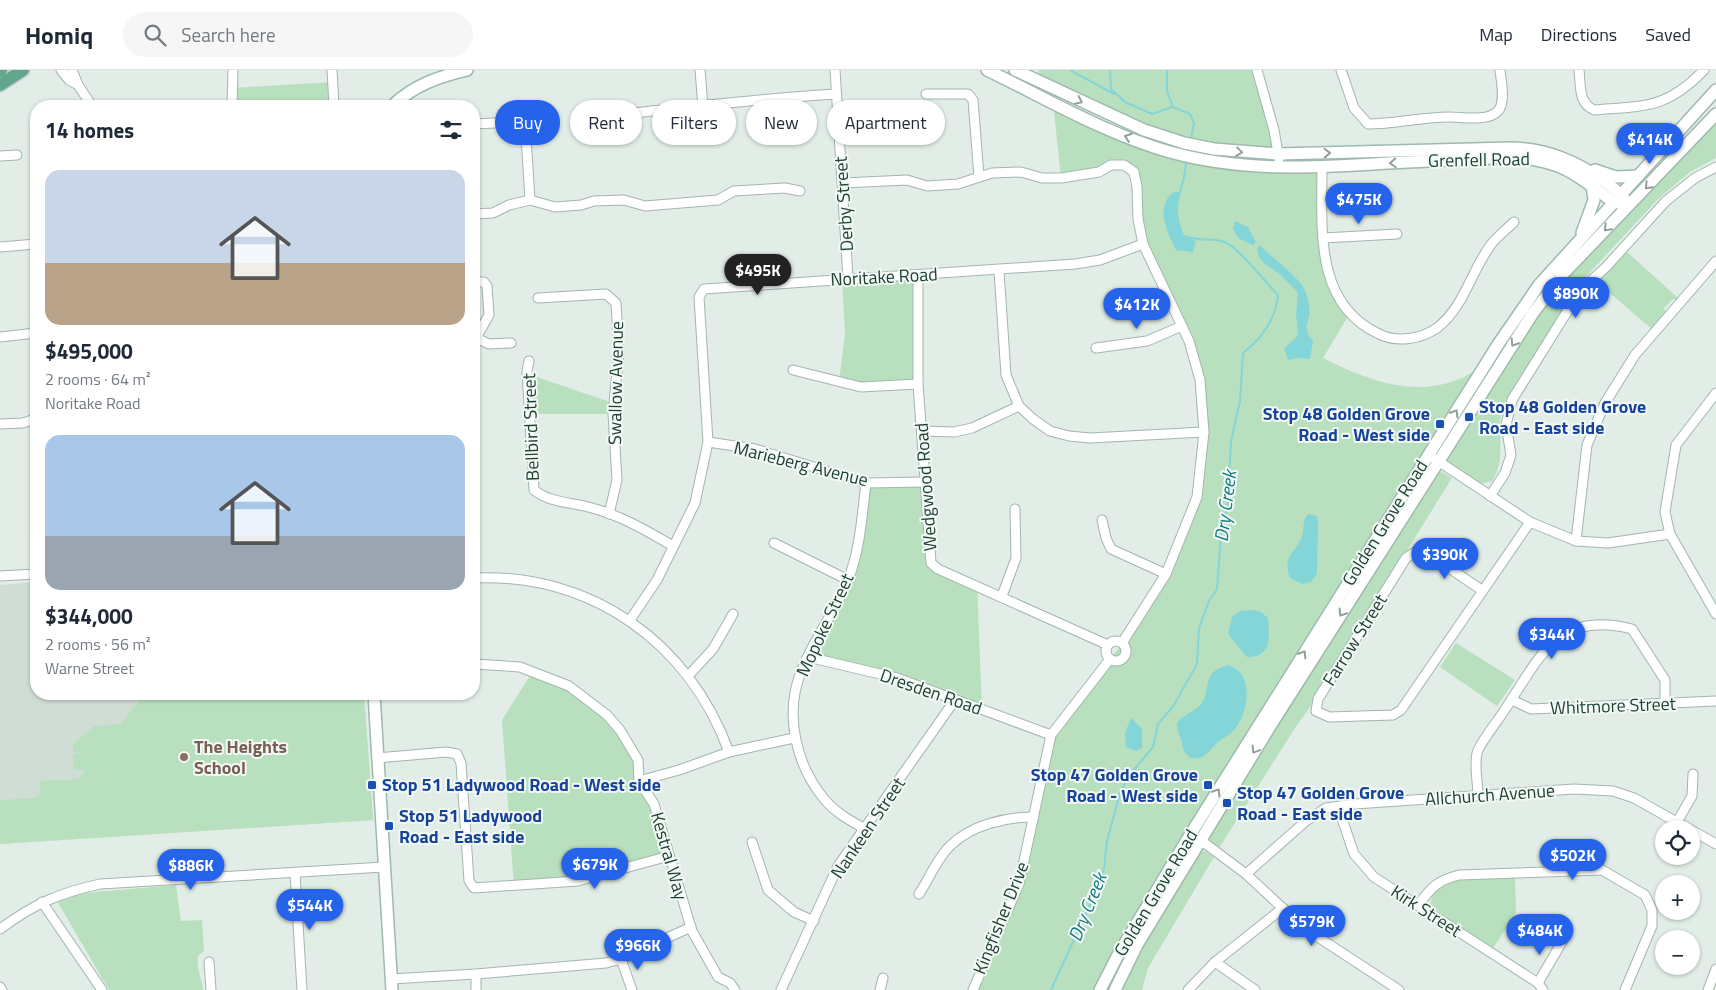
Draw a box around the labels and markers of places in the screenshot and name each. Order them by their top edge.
pin: $414K [1615,122,1685,165]
pin: $475K [1324,182,1394,225]
pin: $495K [723,254,793,296]
pin: $890K [1541,276,1611,319]
pin: $412K [1102,288,1172,330]
place label: Stop 48 Golden Grove Road - East side [1479,393,1646,441]
place label: Stop 48 Golden Grove Road - West side [1263,400,1430,448]
marker: Stop 48 Golden Grove Road - East side [1463,411,1475,423]
marker: Stop 48 Golden Grove Road - West side [1434,418,1446,430]
pin: $390K [1410,538,1480,580]
pin: $344K [1517,618,1587,660]
place label: The Heights School [194,733,287,781]
marker: The Heights School [178,751,190,763]
place label: Stop 47 Golden Grove Road - West side [1031,761,1198,809]
place label: Stop 51 Ladywood Road - West side [382,771,661,798]
marker: Stop 51 Ladywood Road - West side [366,779,378,791]
marker: Stop 47 Golden Grove Road - West side [1202,779,1214,791]
place label: Stop 47 Golden Grove Road - East side [1237,779,1404,827]
marker: Stop 47 Golden Grove Road - East side [1221,797,1233,809]
place label: Stop 51 Ladywood Road - East side [399,802,542,850]
marker: Stop 51 Ladywood Road - East side [383,820,395,832]
pin: $502K [1538,838,1608,881]
pin: $886K [156,848,226,891]
pin: $679K [560,848,630,890]
pin: $544K [275,888,345,931]
pin: $579K [1277,904,1347,947]
pin: $484K [1505,914,1575,956]
pin: $966K [603,928,673,971]

